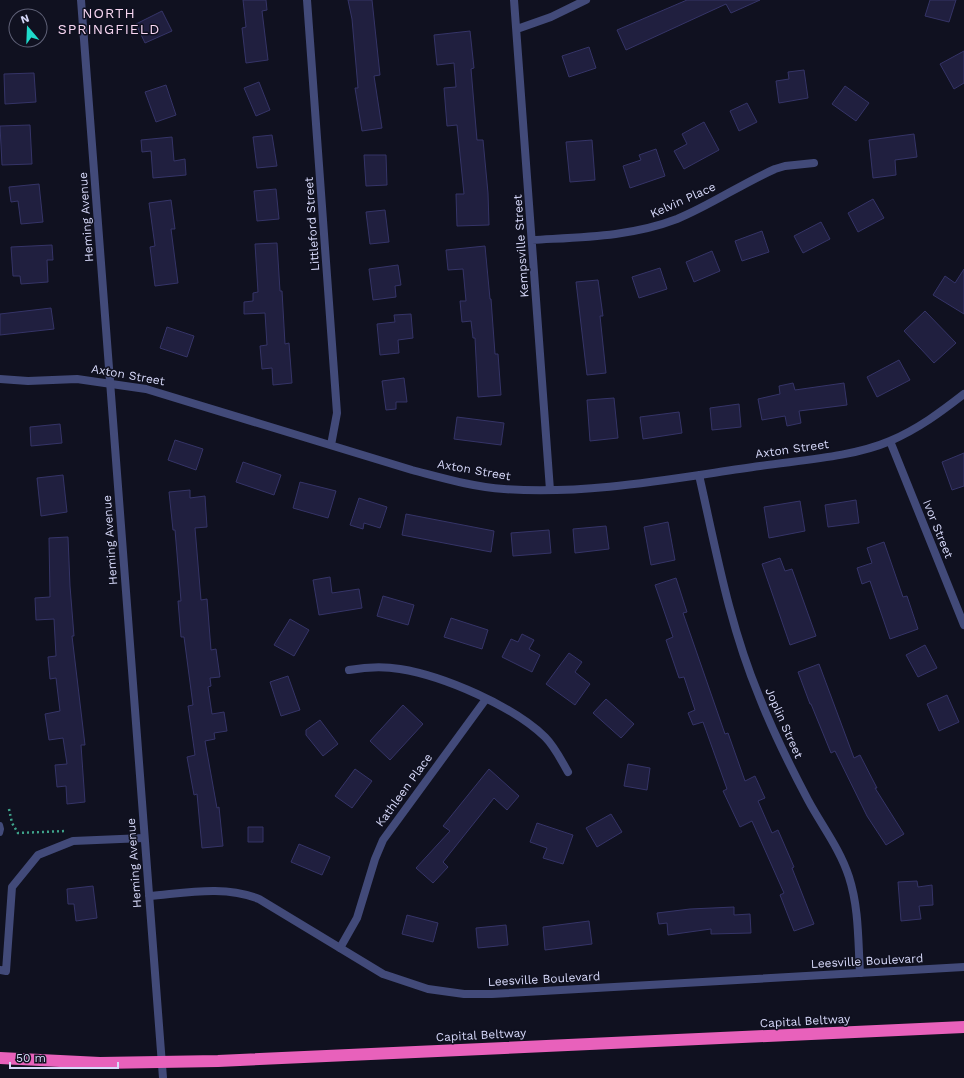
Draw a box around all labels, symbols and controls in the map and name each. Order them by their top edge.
district label: NORTH SPRINGFIELD [58,5,160,37]
north arrow [8,8,48,48]
text: N [19,12,31,26]
street label: Heming Avenue [76,171,96,262]
street label: Littleford Street [302,176,322,272]
street label: Kelvin Place [648,179,718,221]
street label: Kempsville Street [510,194,532,298]
street label: Axton Street [90,362,166,388]
street label: Axton Street [754,437,830,461]
street label: Axton Street [436,457,512,483]
street label: Heming Avenue [100,494,120,585]
street label: Ivor Street [920,498,956,560]
street label: Joplin Street [762,685,806,761]
street label: Kathleen Place [373,751,435,829]
street label: Heming Avenue [124,817,144,908]
street label: Leesville Boulevard [810,951,924,971]
street label: Leesville Boulevard [487,969,601,989]
street label: Capital Beltway [759,1012,851,1030]
street label: Capital Beltway [435,1026,527,1044]
scale bar [10,1044,118,1070]
text: 50 m [16,1051,46,1065]

